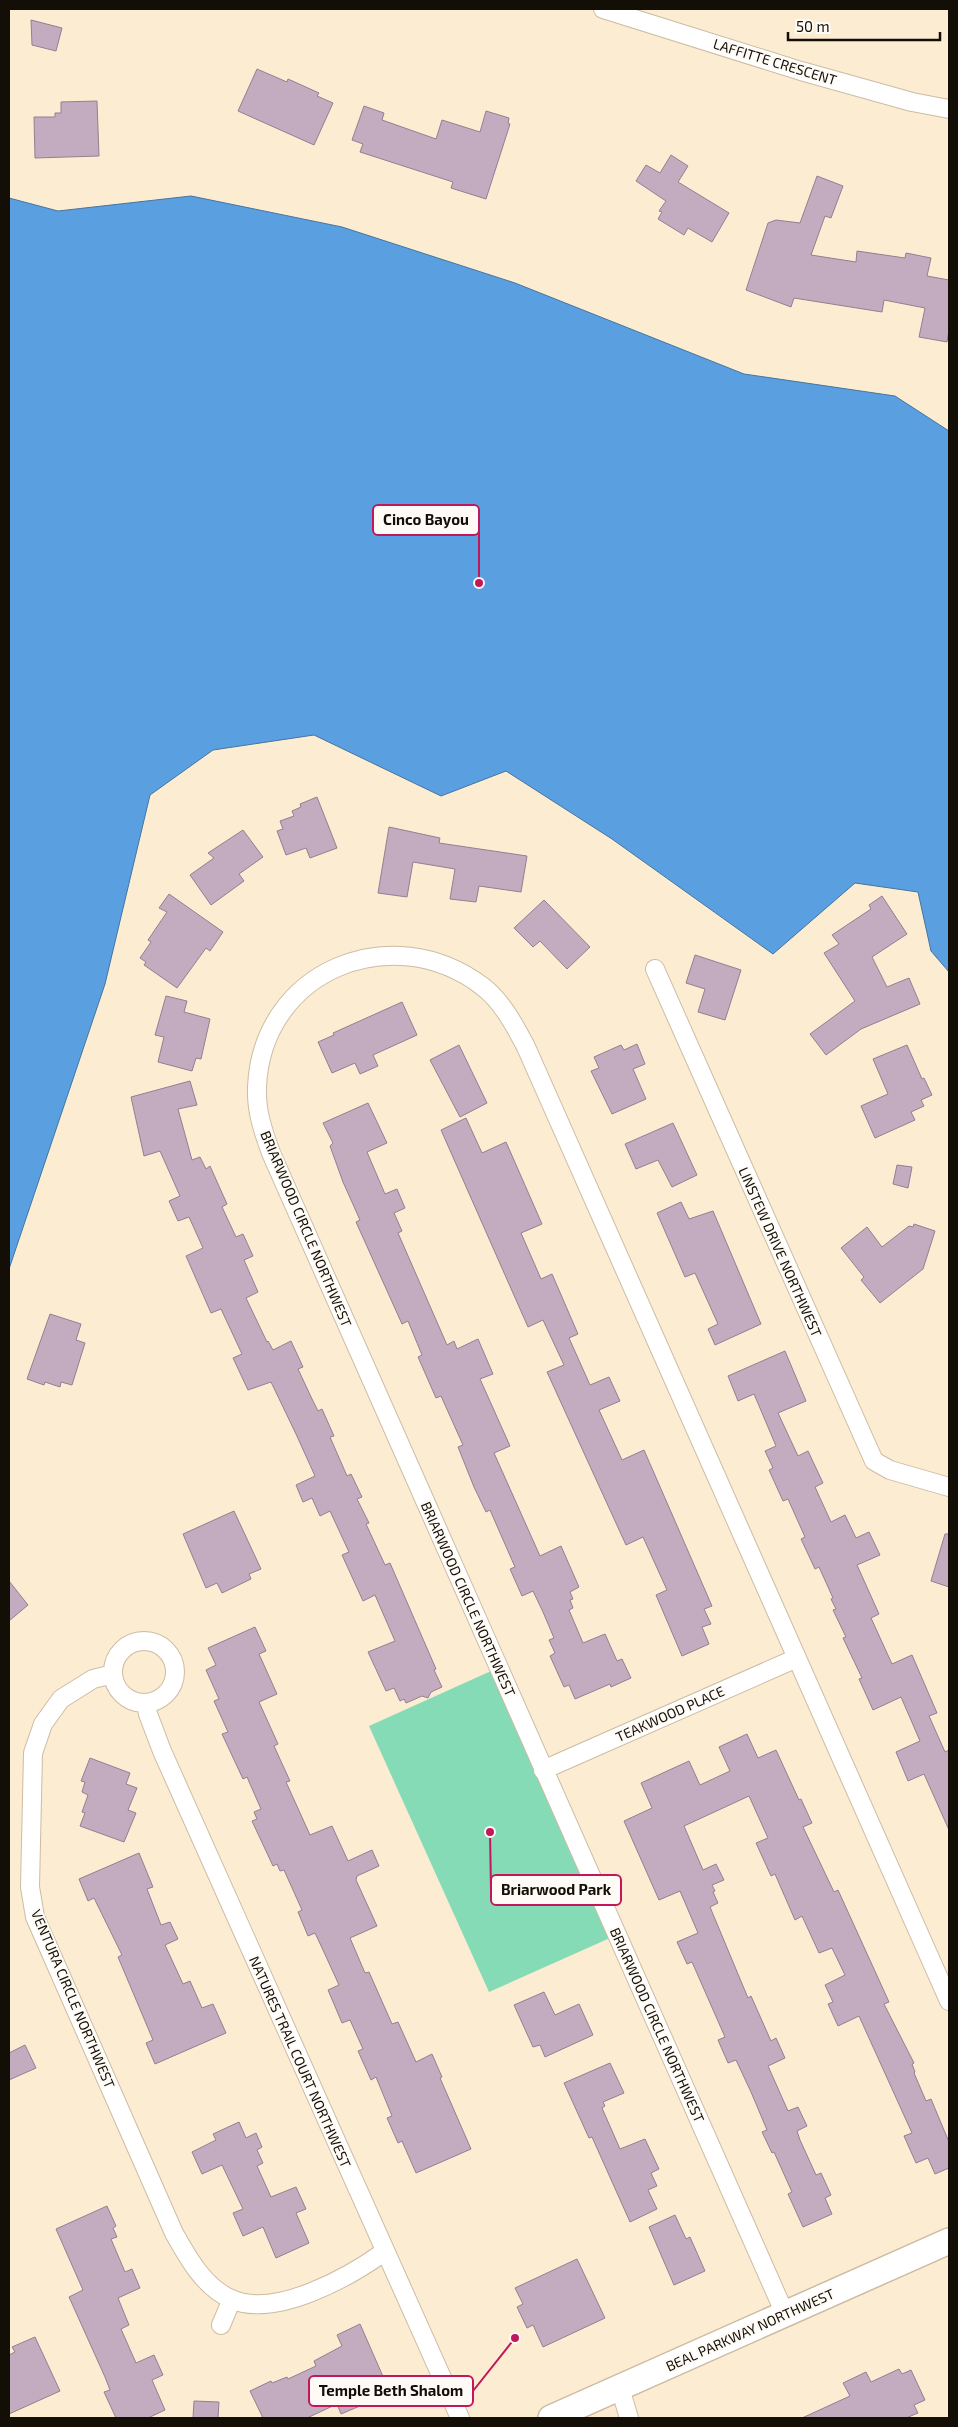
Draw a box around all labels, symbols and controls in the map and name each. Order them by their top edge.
scale bar [788,10,940,42]
text: 50 m [796,17,830,35]
street label: LAFFITTE CRESCENT [711,35,839,88]
callout: Cinco Bayou [373,505,479,535]
text: Cinco Bayou [383,510,469,529]
street label: BRIARWOOD CIRCLE NORTHWEST [257,1128,356,1329]
street label: LINSTEW DRIVE NORTHWEST [735,1164,826,1339]
street label: BRIARWOOD CIRCLE NORTHWEST [418,1499,519,1699]
street label: TEAKWOOD PLACE [613,1682,727,1745]
callout: Briarwood Park [491,1875,621,1905]
text: Briarwood Park [501,1880,612,1898]
street label: VENTURA CIRCLE NORTHWEST [28,1907,119,2091]
street label: BRIARWOOD CIRCLE NORTHWEST [607,1925,708,2125]
street label: NATURES TRAIL COURT NORTHWEST [246,1953,355,2170]
street label: BEAL PARKWAY NORTHWEST [663,2285,837,2374]
callout: Temple Beth Shalom [309,2376,473,2406]
text: Temple Beth Shalom [319,2381,463,2399]

